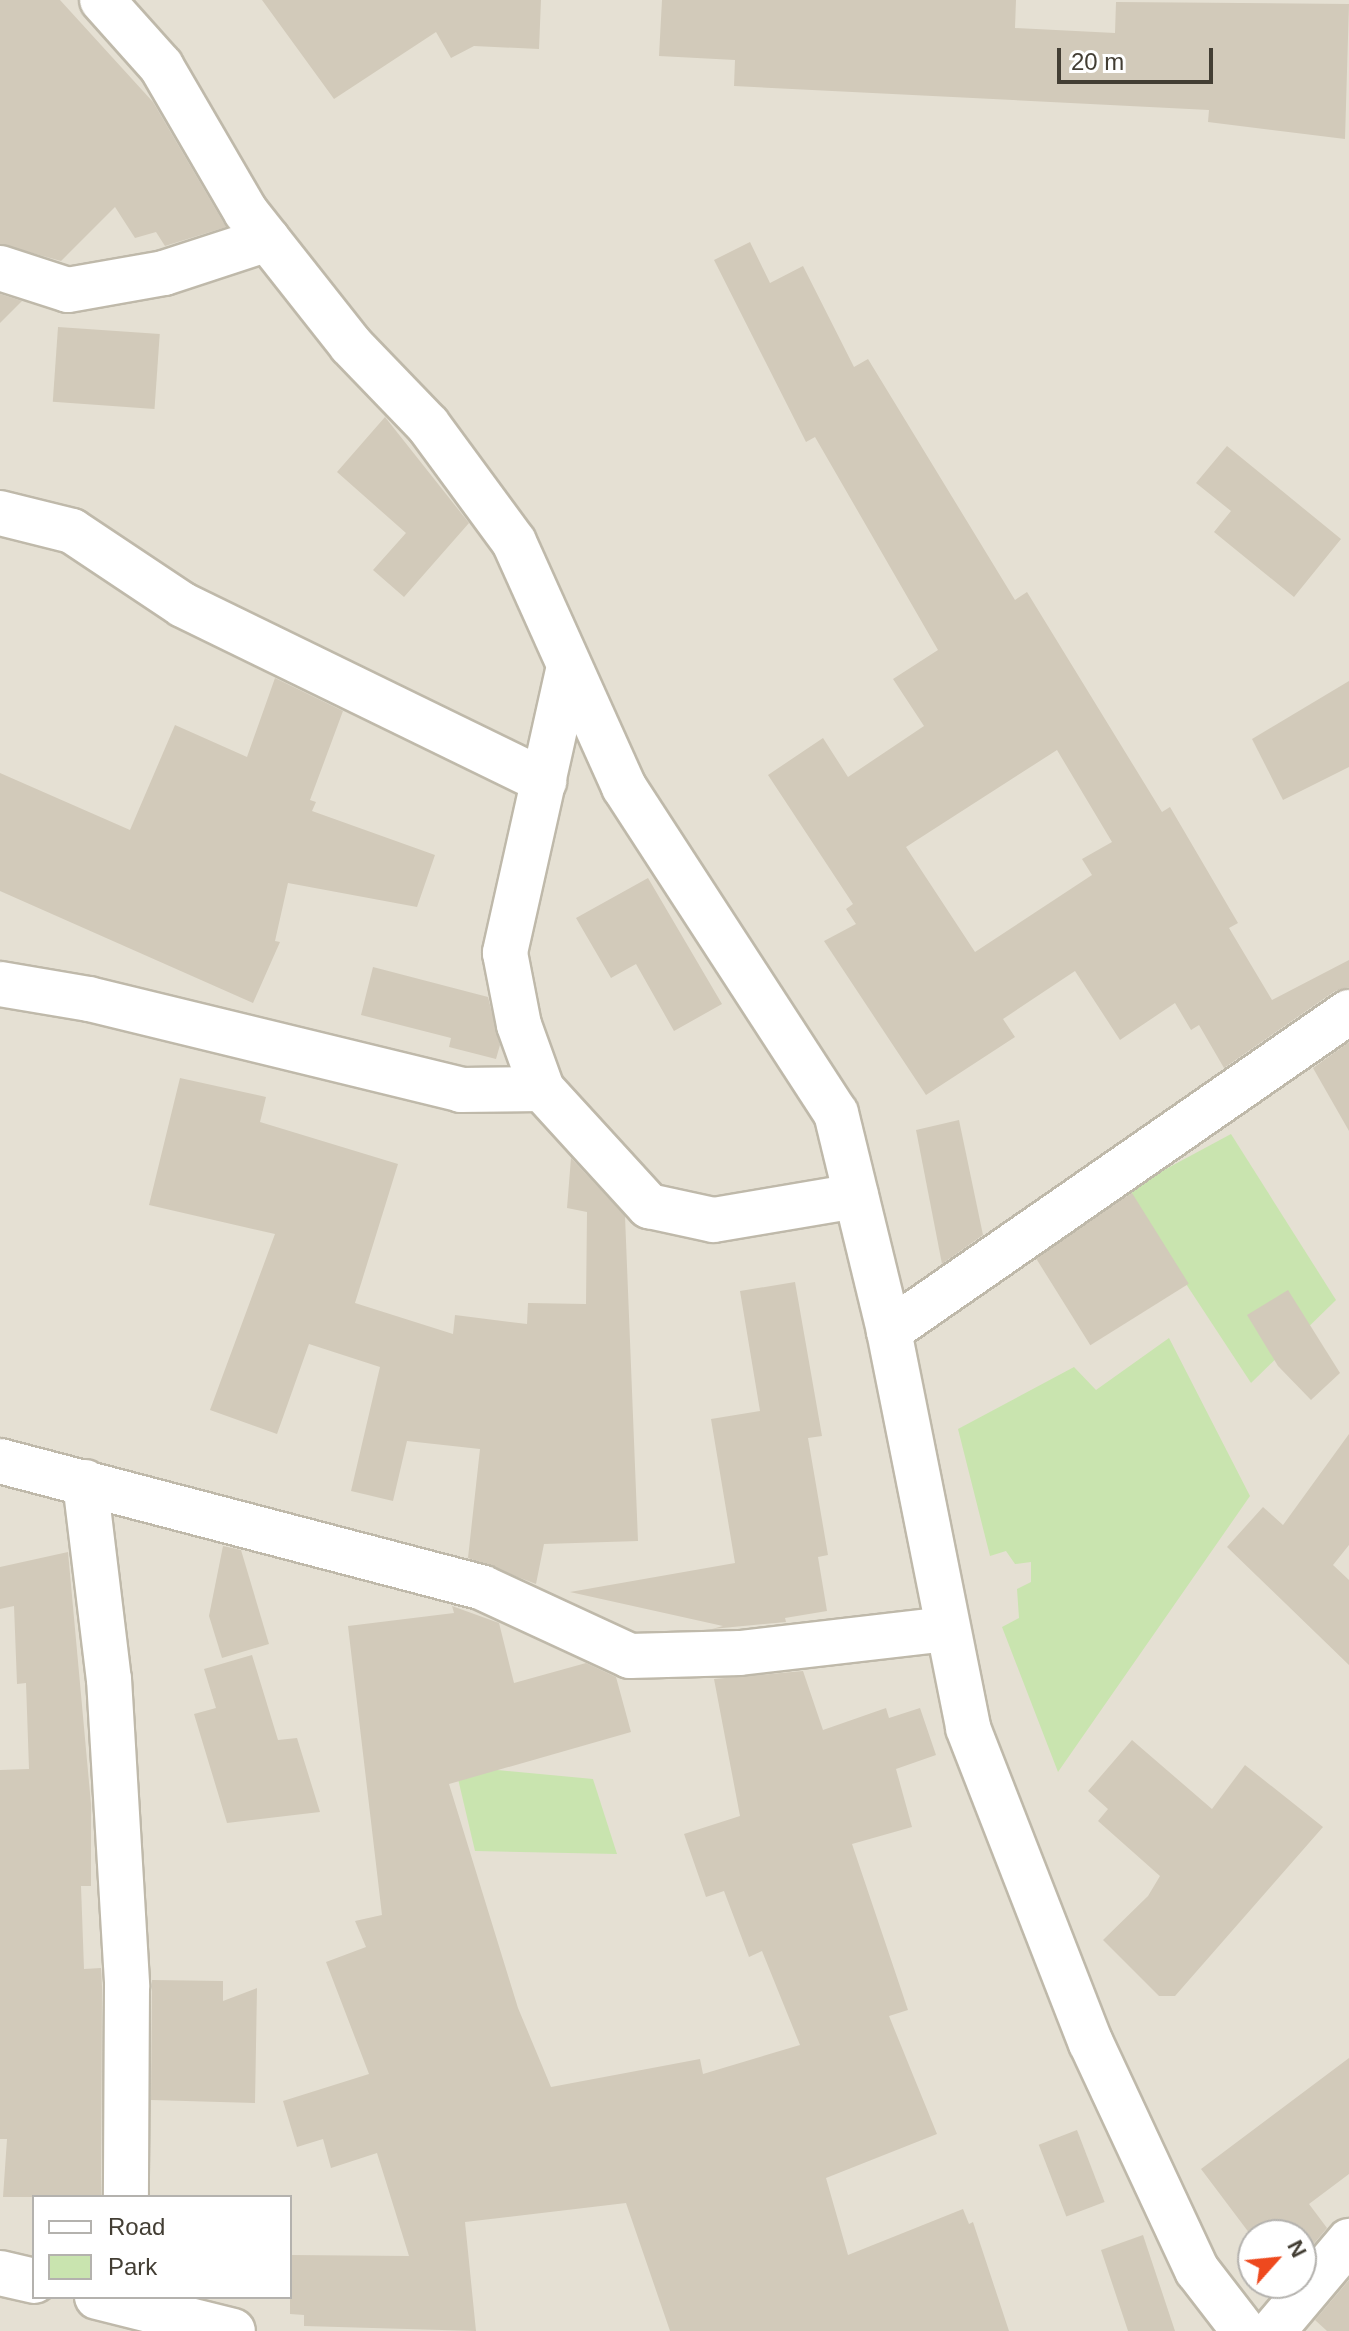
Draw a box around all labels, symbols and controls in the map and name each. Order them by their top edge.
scale bar [1061,32,1217,82]
text: 20 m [1071,48,1124,75]
legend [32,2195,292,2299]
text: Road [108,2213,165,2240]
north arrow [1237,2219,1317,2299]
text: N [1282,2236,1312,2262]
text: Park [108,2253,157,2280]

